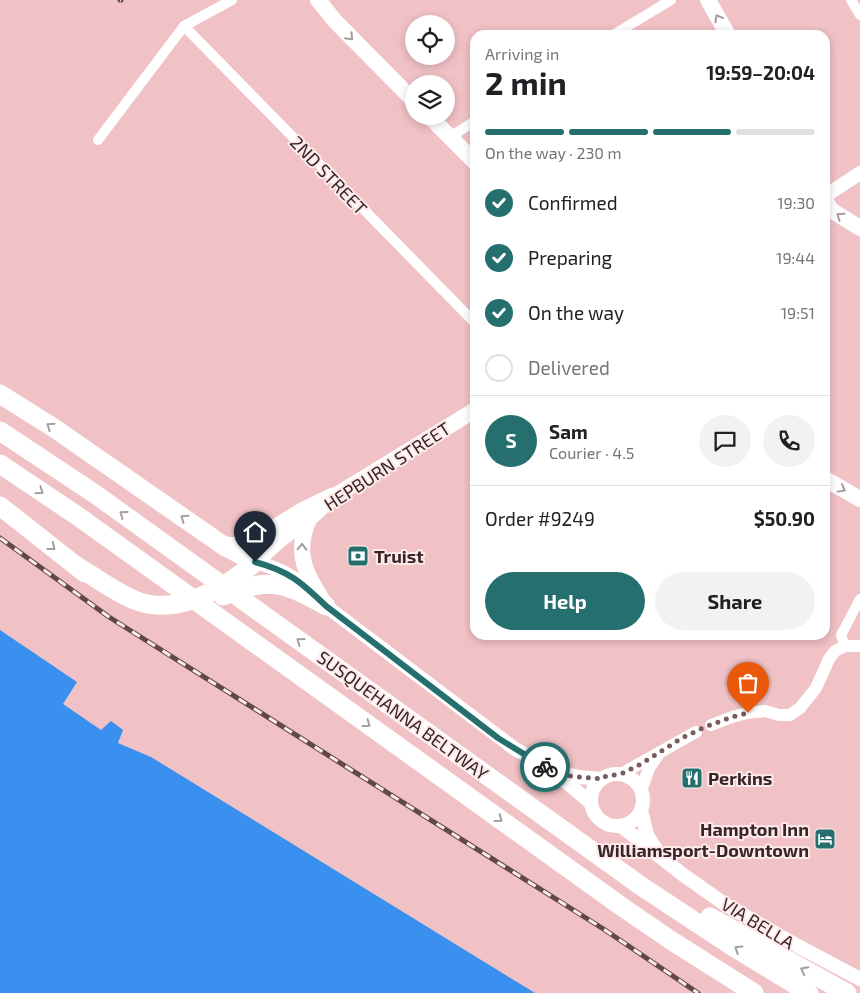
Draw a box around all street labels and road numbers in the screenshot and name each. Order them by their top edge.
street label: 2ND STREET [286,131,372,219]
street label: HEPBURN STREET [320,417,455,515]
street label: SUSQUEHANNA BELTWAY [313,646,493,785]
street label: VIA BELLA [717,893,799,954]

